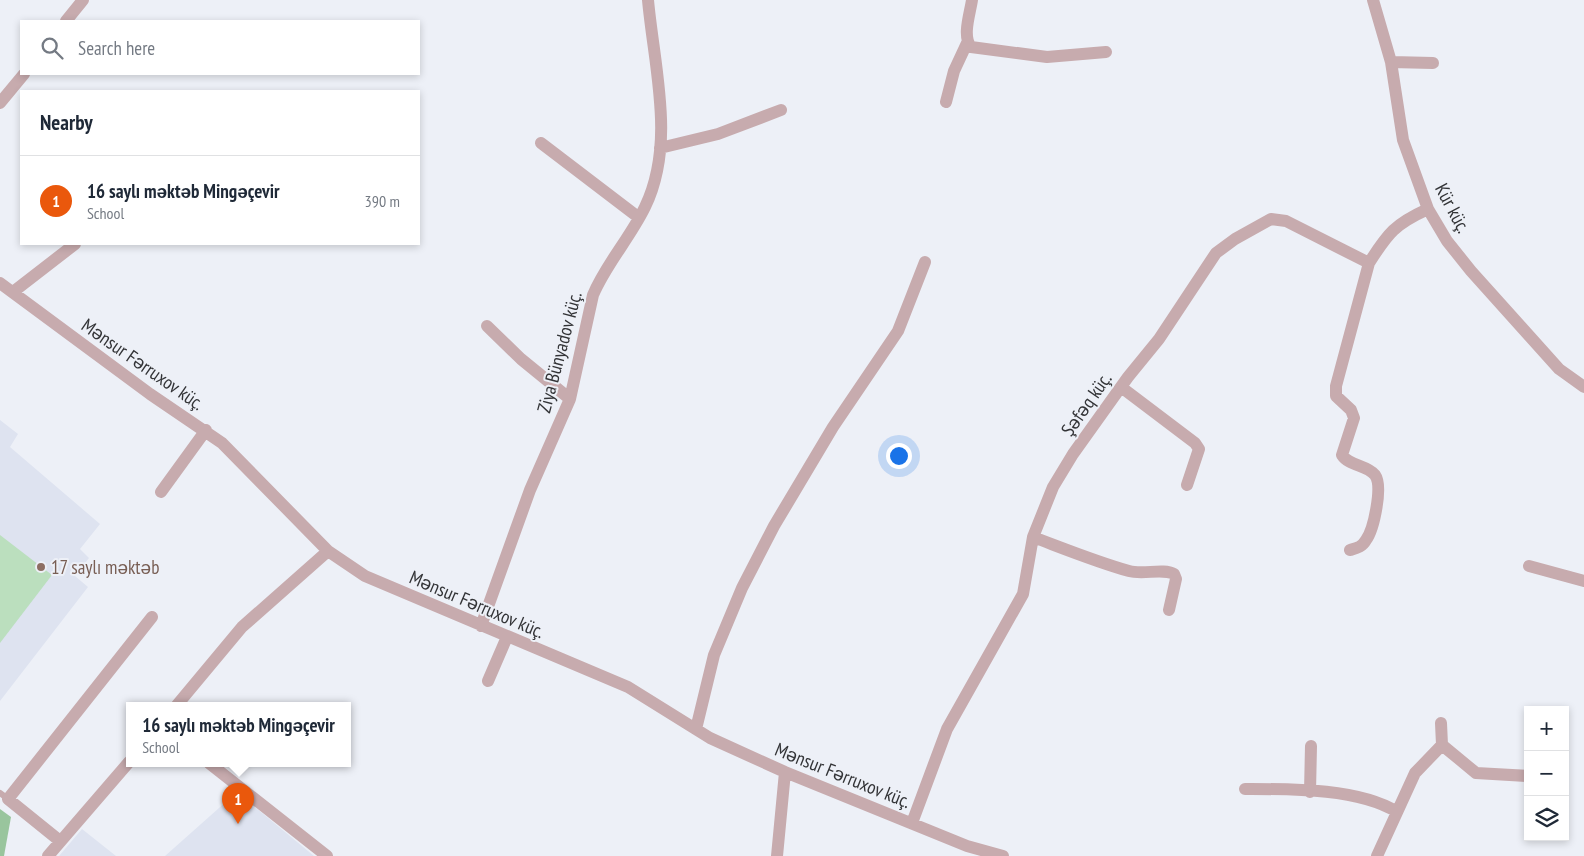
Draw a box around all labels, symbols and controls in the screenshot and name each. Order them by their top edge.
search box [20,20,420,75]
icon: search [38,34,66,62]
text: Search here [78,36,155,60]
text: Nearby [40,109,93,136]
text: 16 saylı məktəb Mingəçevir [87,179,280,203]
street label: Kür küç. [1430,179,1476,237]
text: 1 [52,191,60,211]
text: 390 m [365,191,400,211]
text: School [87,203,124,223]
street label: Ziya Bünyadov küç. [531,289,587,415]
street label: Mənsur Fərruxov küç. [77,313,209,415]
street label: Şəfəq küç. [1055,368,1117,440]
your location [886,443,912,469]
place label: 17 saylı məktəb [51,555,159,579]
marker: 17 saylı məktəb [35,561,47,573]
street label: Mənsur Fərruxov küç. [406,565,548,643]
popup [126,702,351,767]
map controls [1524,706,1569,841]
button: + [1524,706,1569,751]
text: 16 saylı məktəb Mingəçevir [142,713,335,737]
text: School [142,737,179,757]
street label: Mənsur Fərruxov küç. [772,737,914,813]
button: − [1524,751,1569,796]
pin: 1 [222,783,254,824]
button: layers [1524,796,1569,841]

